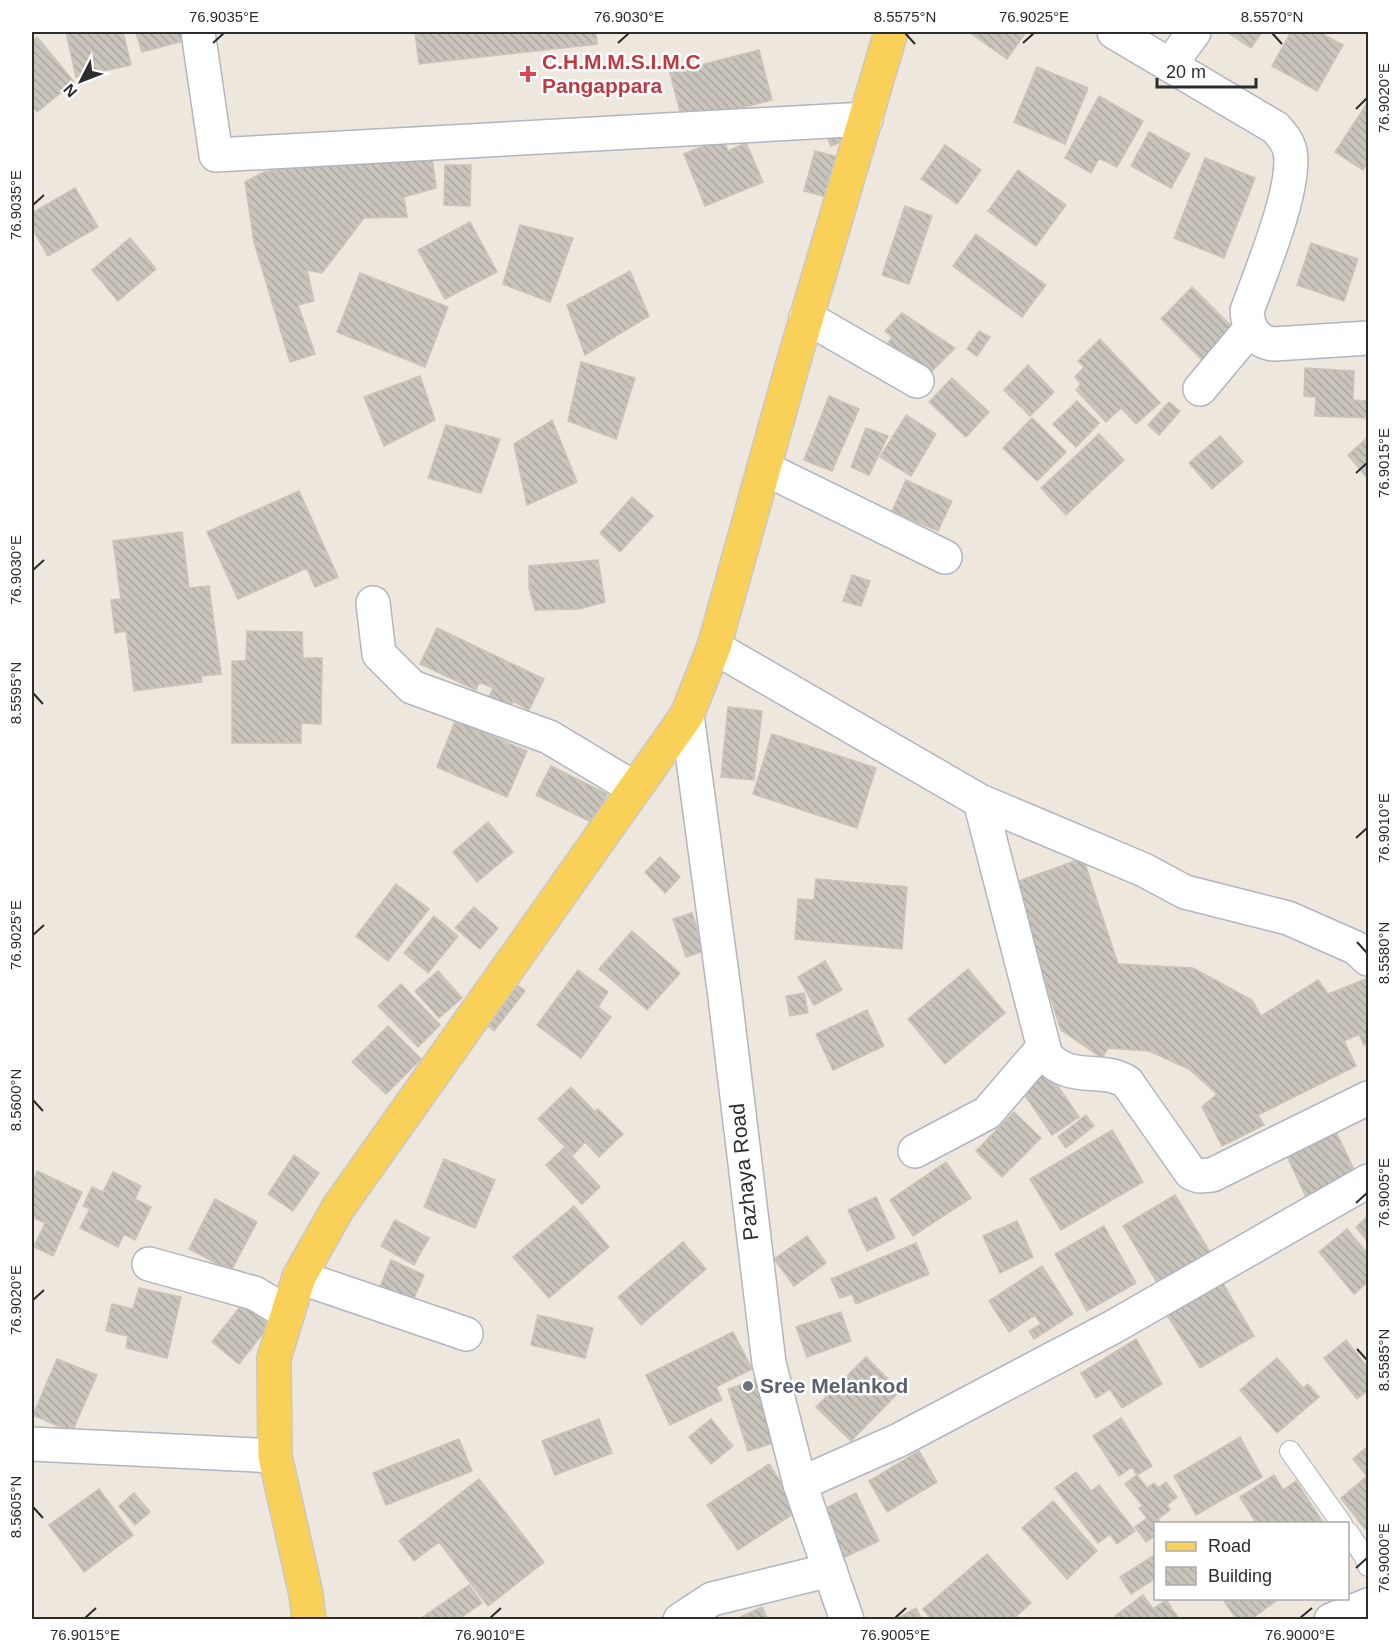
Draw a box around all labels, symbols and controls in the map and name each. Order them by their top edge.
text: 76.9035°E [189,8,259,25]
text: 76.9030°E [594,8,664,25]
text: 8.5575°N [874,8,936,25]
text: 76.9025°E [999,8,1069,25]
text: 8.5570°N [1241,8,1303,25]
place label: C.H.M.M.S.I.M.C Pangappara [542,50,701,97]
north arrow [51,51,111,111]
scale bar [1157,51,1256,89]
text: 20 m [1166,62,1206,82]
text: 76.9020°E [1375,63,1392,133]
marker: C.H.M.M.S.I.M.C Pangappara [519,65,537,83]
text: N [60,81,80,101]
text: 76.9035°E [7,170,24,240]
text: 76.9015°E [1375,428,1392,498]
text: 76.9030°E [7,535,24,605]
text: 8.5595°N [7,662,24,724]
text: 76.9010°E [1375,793,1392,863]
text: 76.9025°E [7,900,24,970]
text: 8.5580°N [1375,922,1392,984]
text: 8.5600°N [7,1069,24,1131]
street label: Pazhaya Road [725,1102,762,1242]
text: 76.9005°E [1375,1158,1392,1228]
text: 76.9020°E [7,1265,24,1335]
text: 8.5585°N [1375,1329,1392,1391]
place label: Sree Melankod [760,1374,908,1397]
marker: Sree Melankod [741,1379,755,1393]
text: 8.5605°N [7,1476,24,1538]
legend [1154,1522,1349,1600]
text: 76.9000°E [1375,1523,1392,1593]
text: Road [1208,1536,1251,1556]
text: Building [1208,1566,1272,1586]
text: 76.9015°E [50,1626,120,1643]
text: 76.9010°E [455,1626,525,1643]
text: 76.9005°E [860,1626,930,1643]
text: 76.9000°E [1265,1626,1335,1643]

